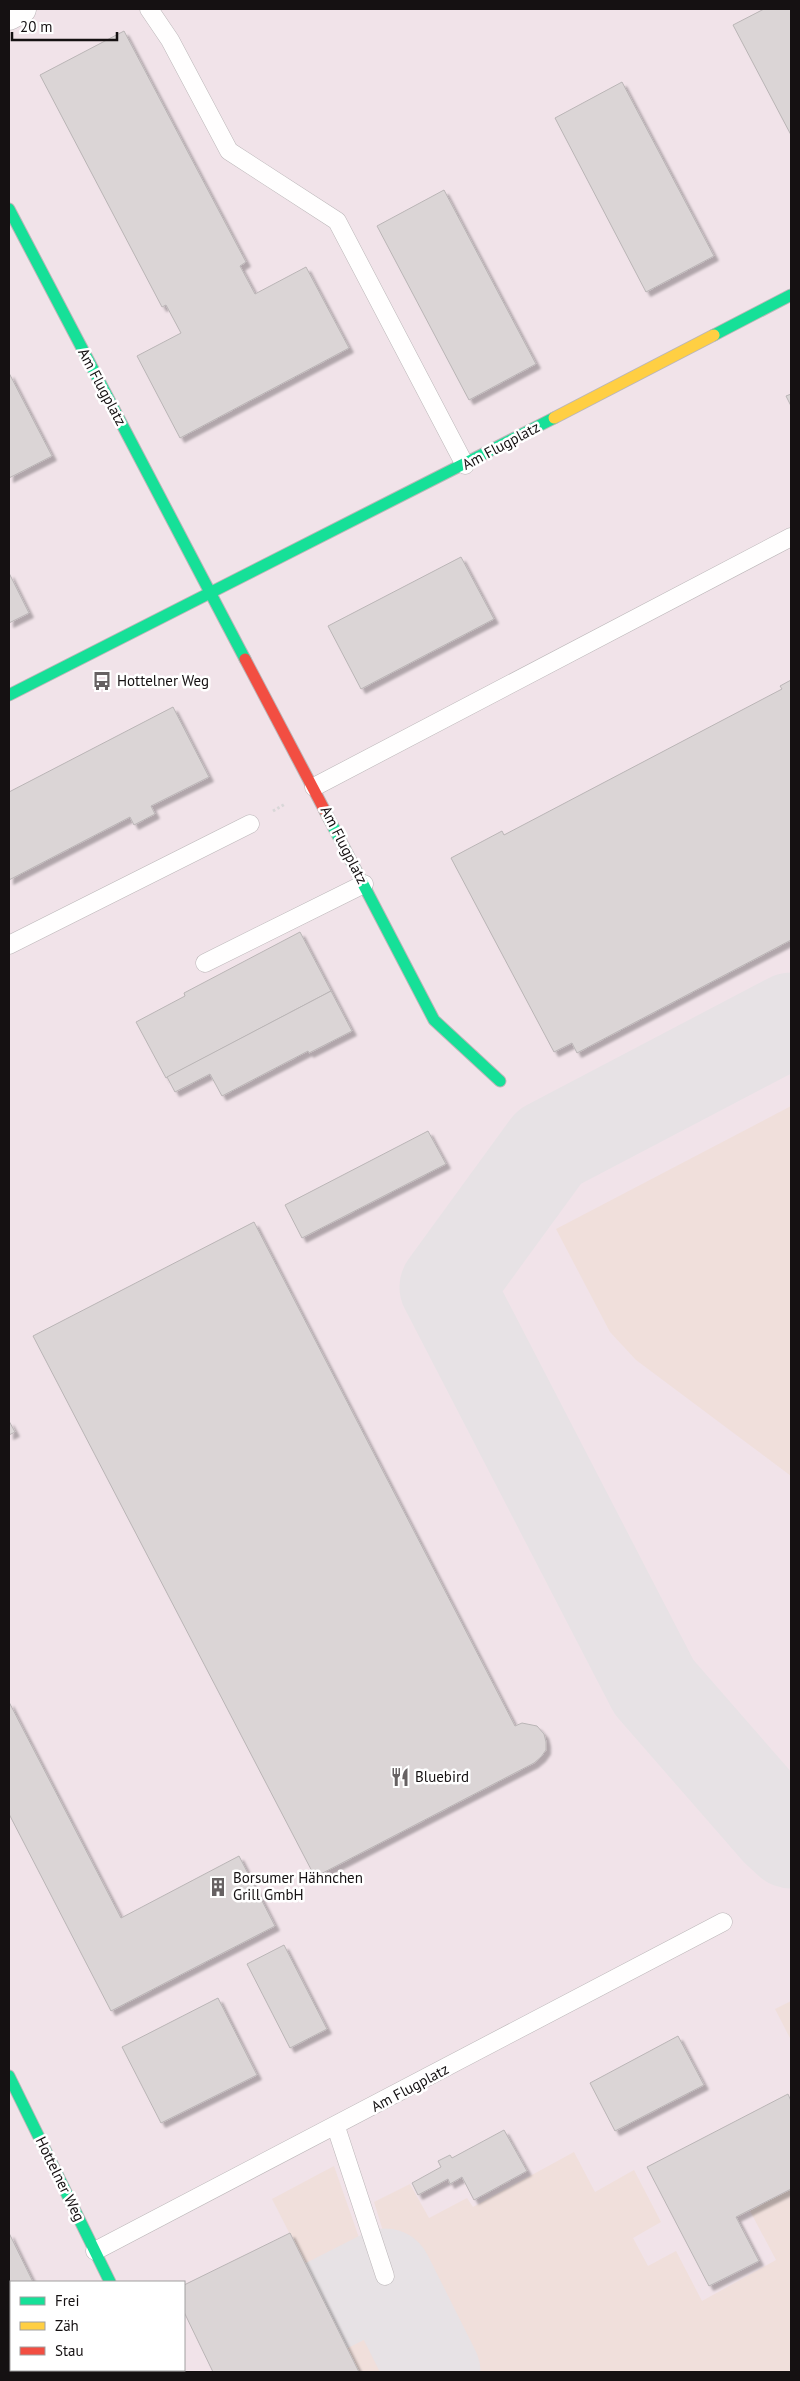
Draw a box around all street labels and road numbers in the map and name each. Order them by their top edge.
street label: Am Flugplatz [74,345,131,429]
street label: Am Flugplatz [459,417,543,474]
street label: Am Flugplatz [317,803,372,887]
street label: Am Flugplatz [368,2059,452,2116]
street label: Hottelner Weg [32,2133,89,2224]

